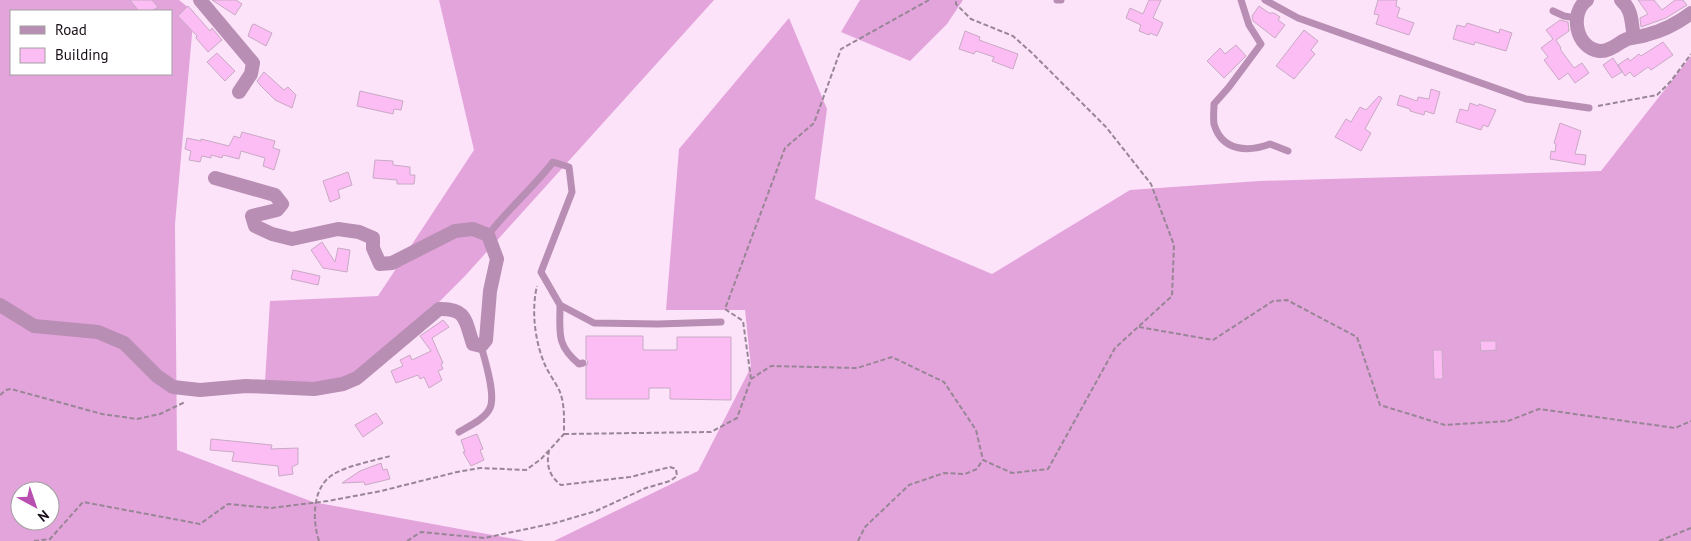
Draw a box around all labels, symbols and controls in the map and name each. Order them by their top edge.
legend [10,10,172,75]
text: Road [55,20,87,39]
text: Building [55,45,109,64]
north arrow [10,481,60,531]
text: N [34,506,53,526]

